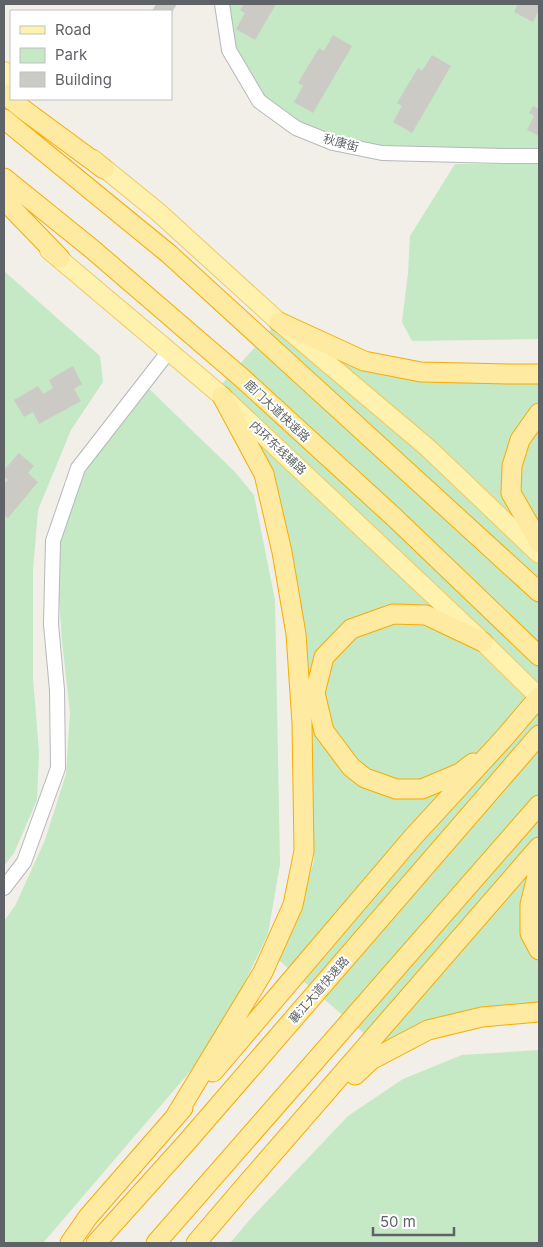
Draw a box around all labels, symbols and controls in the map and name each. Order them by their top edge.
legend [10,10,172,100]
text: Road [55,20,91,39]
text: Park [55,45,88,64]
text: Building [55,70,112,89]
street label: 秋康街 [322,131,360,154]
street label: 鹿门大道快速路 [242,376,313,445]
street label: 内环东线辅路 [247,418,310,478]
street label: 襄江大道快速路 [285,953,352,1026]
scale bar [373,1204,454,1236]
text: 50 m [380,1212,416,1231]

